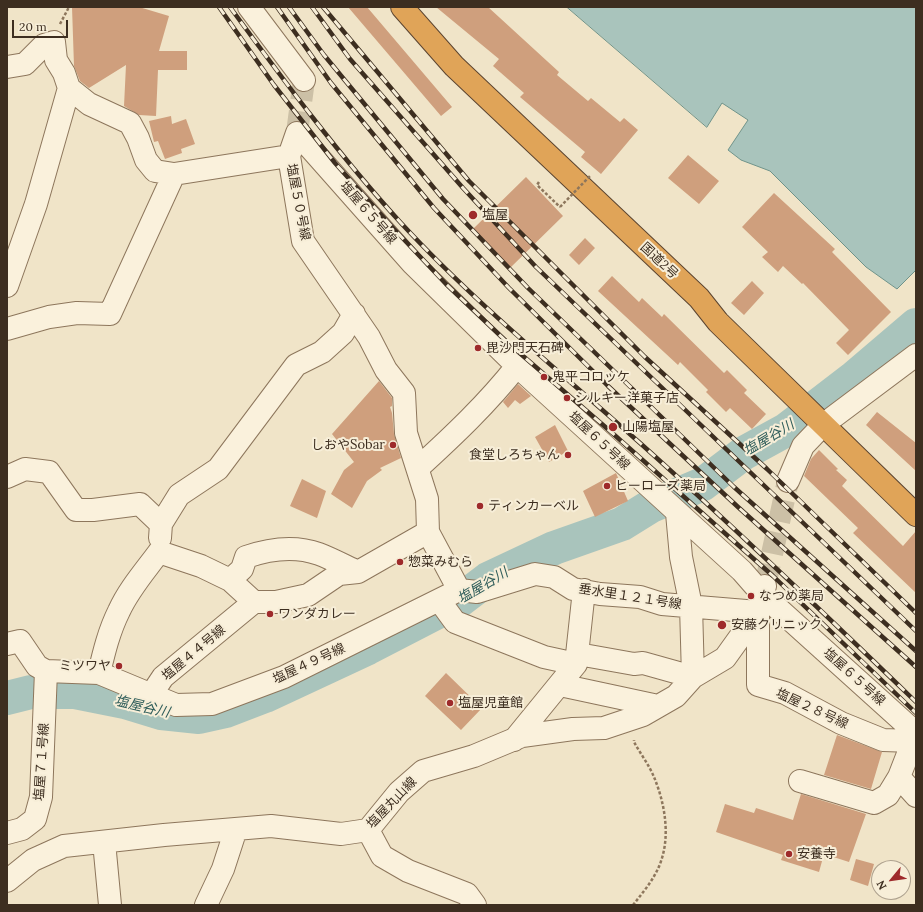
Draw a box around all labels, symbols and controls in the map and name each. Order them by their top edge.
scale bar [14,12,70,38]
text: 20 m [19,19,47,34]
street label: 塩屋５０号線 [283,162,313,242]
street label: 塩屋６５号線 [337,178,399,248]
place label: 塩屋 [482,207,508,223]
marker: 塩屋 [467,209,479,221]
street label: 国道2号 [637,240,681,282]
place label: 毘沙門天石碑 [486,340,564,356]
marker: 毘沙門天石碑 [473,343,483,353]
place label: 鬼平コロッケ [552,369,630,385]
marker: 鬼平コロッケ [539,372,549,382]
place label: シルキー洋菓子店 [575,390,679,406]
marker: シルキー洋菓子店 [562,393,572,403]
street label: 塩屋６５号線 [565,409,633,473]
water label: 塩屋谷川 [741,416,797,460]
place label: 山陽塩屋 [622,419,674,435]
marker: 山陽塩屋 [607,421,619,433]
place label: しおやSobar [311,437,385,453]
marker: しおやSobar [388,440,398,450]
place label: 食堂しろちゃん [469,447,560,463]
marker: 食堂しろちゃん [563,450,573,460]
place label: ヒーローズ薬局 [615,478,706,494]
marker: ヒーローズ薬局 [602,481,612,491]
place label: ティンカーベル [488,498,579,514]
marker: ティンカーベル [475,501,485,511]
place label: 惣菜みむら [408,554,473,570]
marker: 惣菜みむら [395,557,405,567]
water label: 塩屋谷川 [455,564,511,608]
street label: 垂水里１２１号線 [577,581,683,613]
place label: なつめ薬局 [759,588,824,604]
marker: なつめ薬局 [746,591,756,601]
place label: ワンダカレー [278,606,356,622]
marker: ワンダカレー [265,609,275,619]
place label: 安藤クリニック [731,617,822,633]
marker: 安藤クリニック [716,619,728,631]
street label: 塩屋４４号線 [159,622,229,684]
street label: 塩屋４９号線 [270,640,348,688]
street label: 塩屋６５号線 [820,645,888,709]
place label: ミツワヤ [59,658,111,674]
marker: ミツワヤ [114,661,124,671]
street label: 塩屋２８号線 [773,685,851,733]
water label: 塩屋谷川 [113,693,171,721]
place label: 塩屋児童館 [458,695,523,711]
marker: 塩屋児童館 [445,698,455,708]
street label: 塩屋７１号線 [31,723,53,801]
street label: 塩屋丸山線 [364,774,420,832]
place label: 安養寺 [797,846,836,862]
marker: 安養寺 [784,849,794,859]
north arrow [871,860,911,900]
text: N [873,878,890,892]

